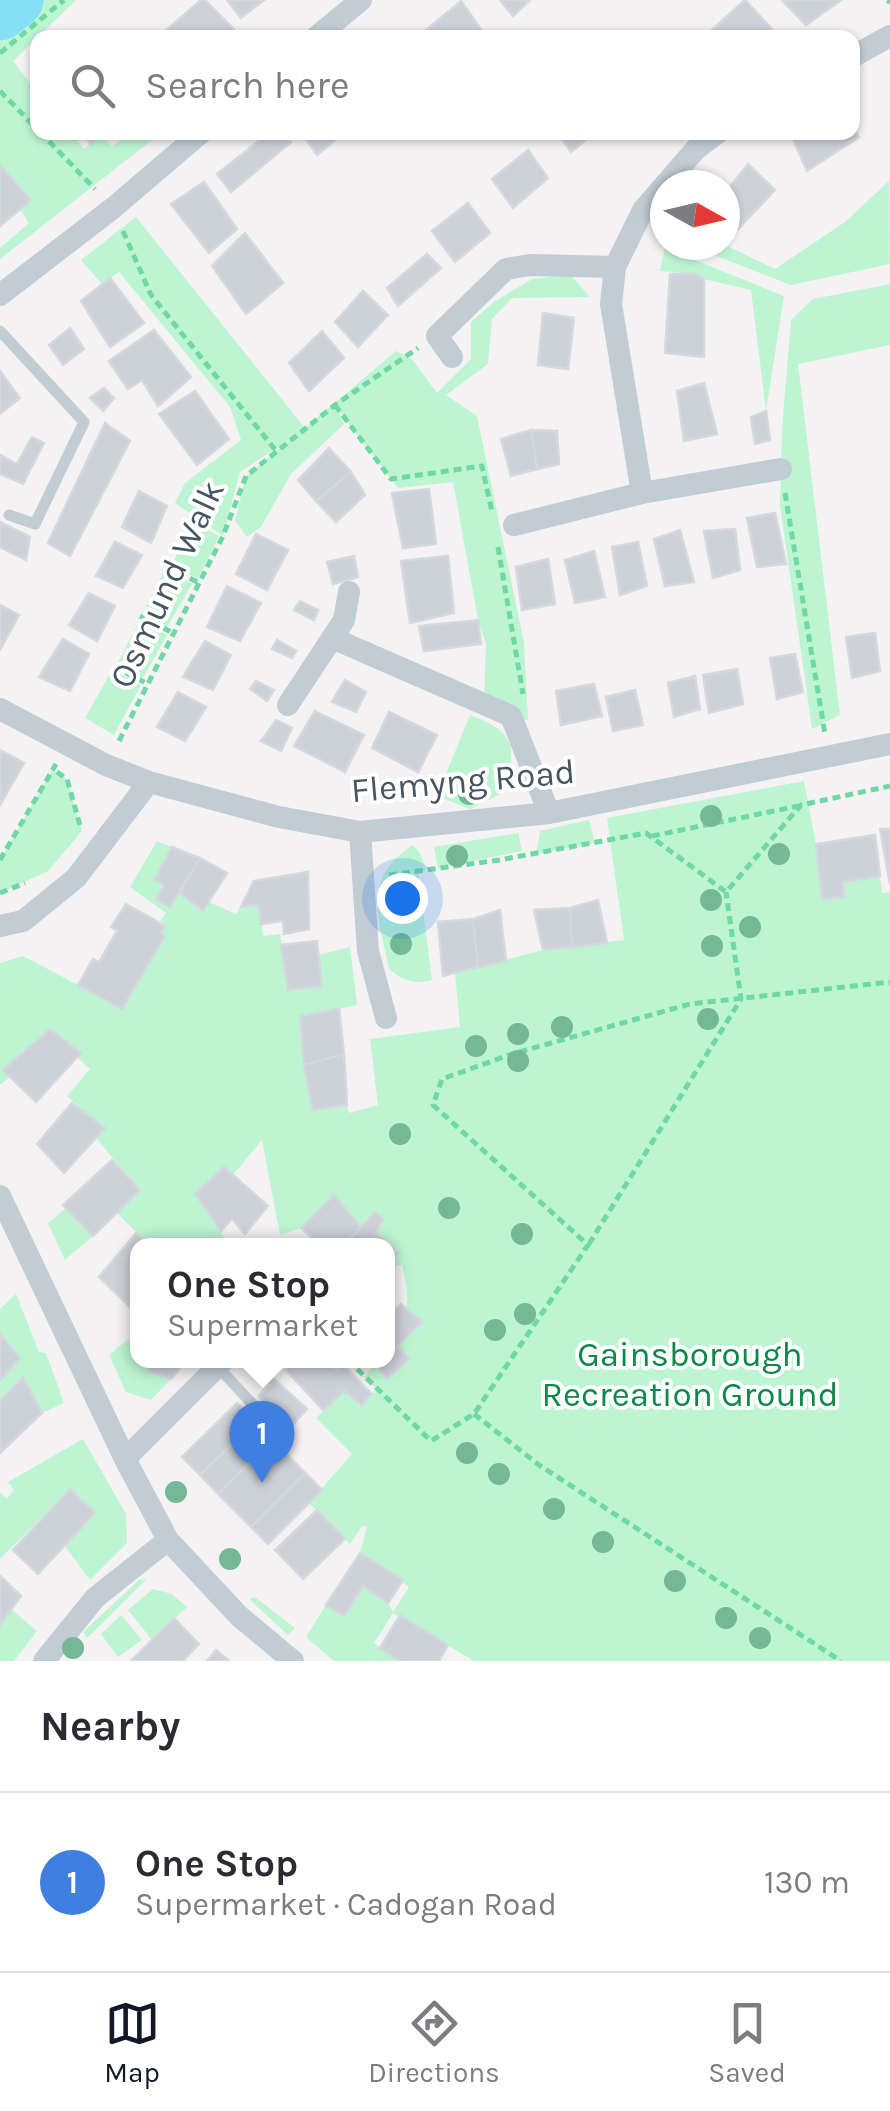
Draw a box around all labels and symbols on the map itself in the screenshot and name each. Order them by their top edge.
north arrow [650,170,740,260]
street label: Osmund Walk [101,474,233,694]
street label: Flemyng Road [349,751,577,811]
your location [377,873,428,924]
park label: Gainsborough Recreation Ground [542,1334,838,1415]
pin: 1 [230,1400,294,1483]

